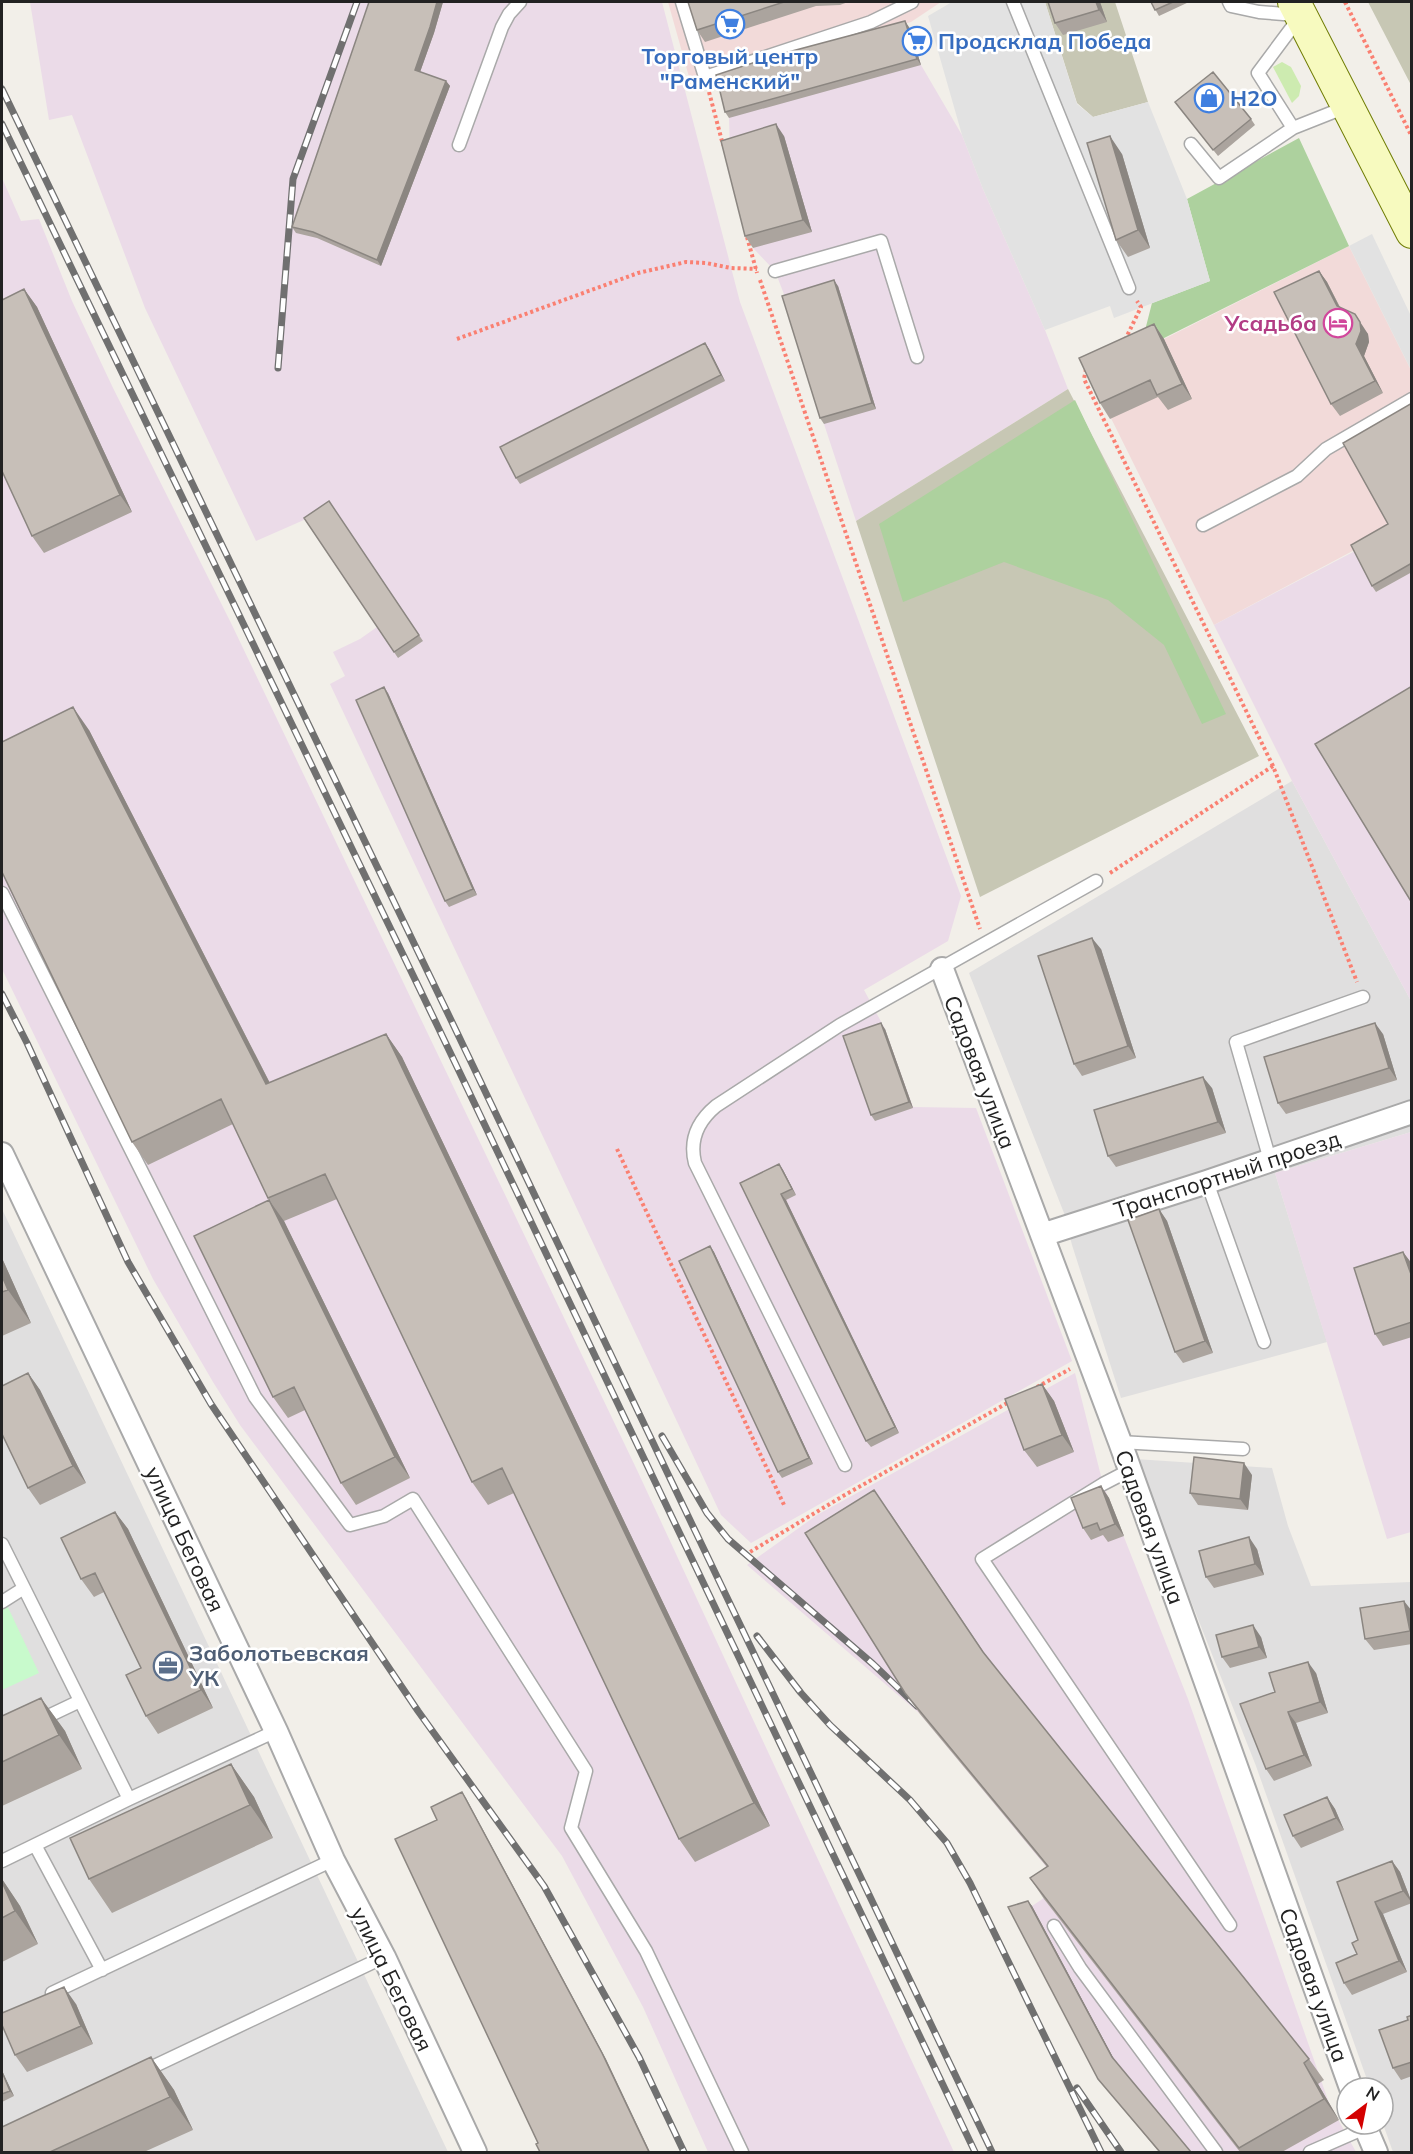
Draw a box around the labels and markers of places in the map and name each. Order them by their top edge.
supermarket icon: Торговый центр "Раменский" [714,8,746,40]
supermarket icon: Продсклад Победа [901,25,933,57]
place label: Продсклад Победа [938,27,1151,55]
place label: Торговый центр "Раменский" [642,42,818,95]
shop icon: H2O [1193,82,1225,114]
place label: H2O [1230,84,1278,112]
hotel icon: Усадьба [1322,307,1354,339]
place label: Усадьба [1224,309,1317,337]
place label: Заболотьевская УК [188,1639,369,1692]
office icon: Заболотьевская УК [152,1650,184,1682]

